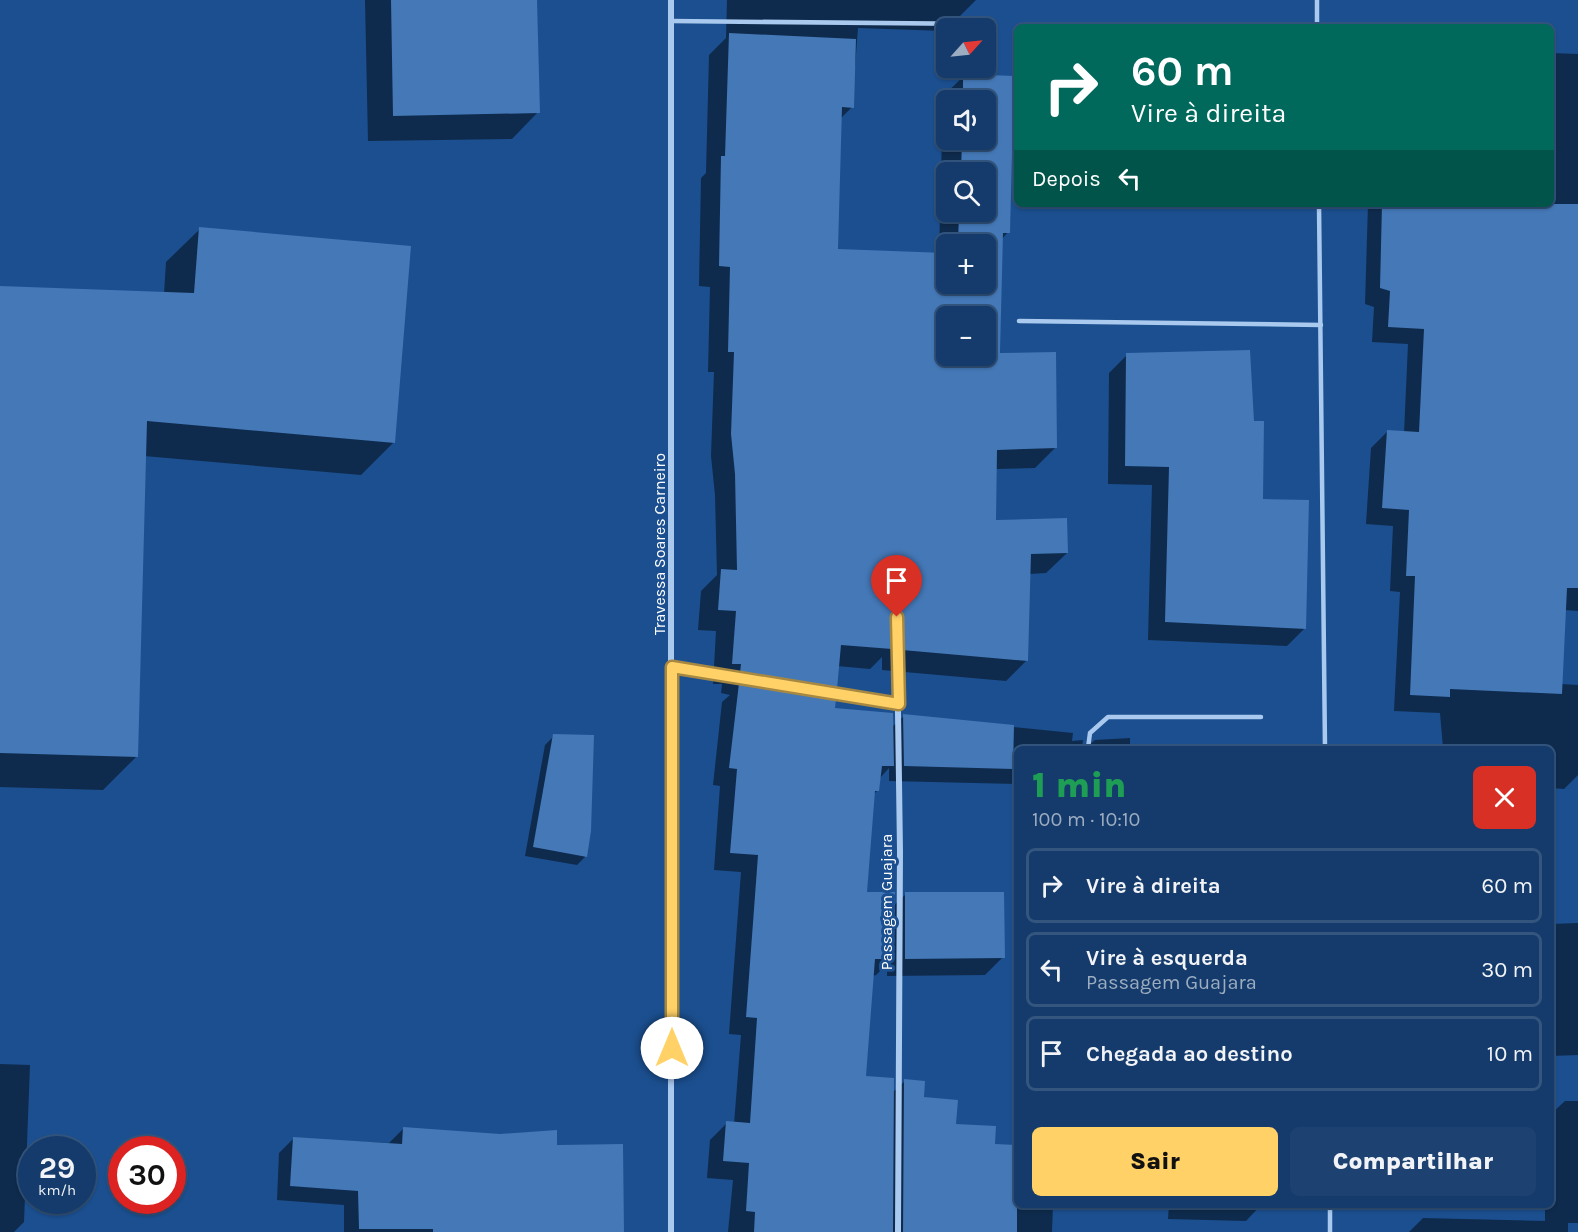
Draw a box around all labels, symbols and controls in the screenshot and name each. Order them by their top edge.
north arrow [936,18,996,78]
map controls [936,18,996,366]
text: 60 m [1131,46,1234,96]
icon: right [1032,48,1110,126]
button: sound [936,90,996,150]
text: Vire à direita [1131,97,1286,129]
button: search [936,162,996,222]
icon: left [1113,162,1146,195]
text: Depois [1032,166,1101,192]
button: + [936,234,996,294]
button: − [936,306,996,366]
street label: Travessa Soares Carneiro [650,453,669,635]
pin [871,555,922,617]
icon: arrive [880,564,913,597]
text: 1 min [1032,764,1126,806]
button: close [1473,766,1536,829]
text: 100 m · 10:10 [1032,808,1140,831]
street label: Passagem Guajara [877,834,896,970]
icon: right [1035,869,1068,902]
text: Vire à direita [1086,873,1221,899]
text: 60 m [1482,873,1533,899]
text: Vire à esquerda [1086,945,1248,971]
icon: left [1035,953,1068,986]
text: 30 m [1481,957,1533,983]
text: Passagem Guajara [1086,971,1257,994]
position arrow [640,1016,704,1080]
icon: arrive [1035,1037,1068,1070]
text: Chegada ao destino [1086,1041,1293,1067]
text: 10 m [1487,1041,1533,1067]
button: Sair [1032,1127,1278,1196]
button: Compartilhar [1290,1127,1536,1196]
speed limit sign: 30 [108,1136,186,1214]
text: 29 [39,1150,75,1186]
text: km/h [38,1181,76,1199]

